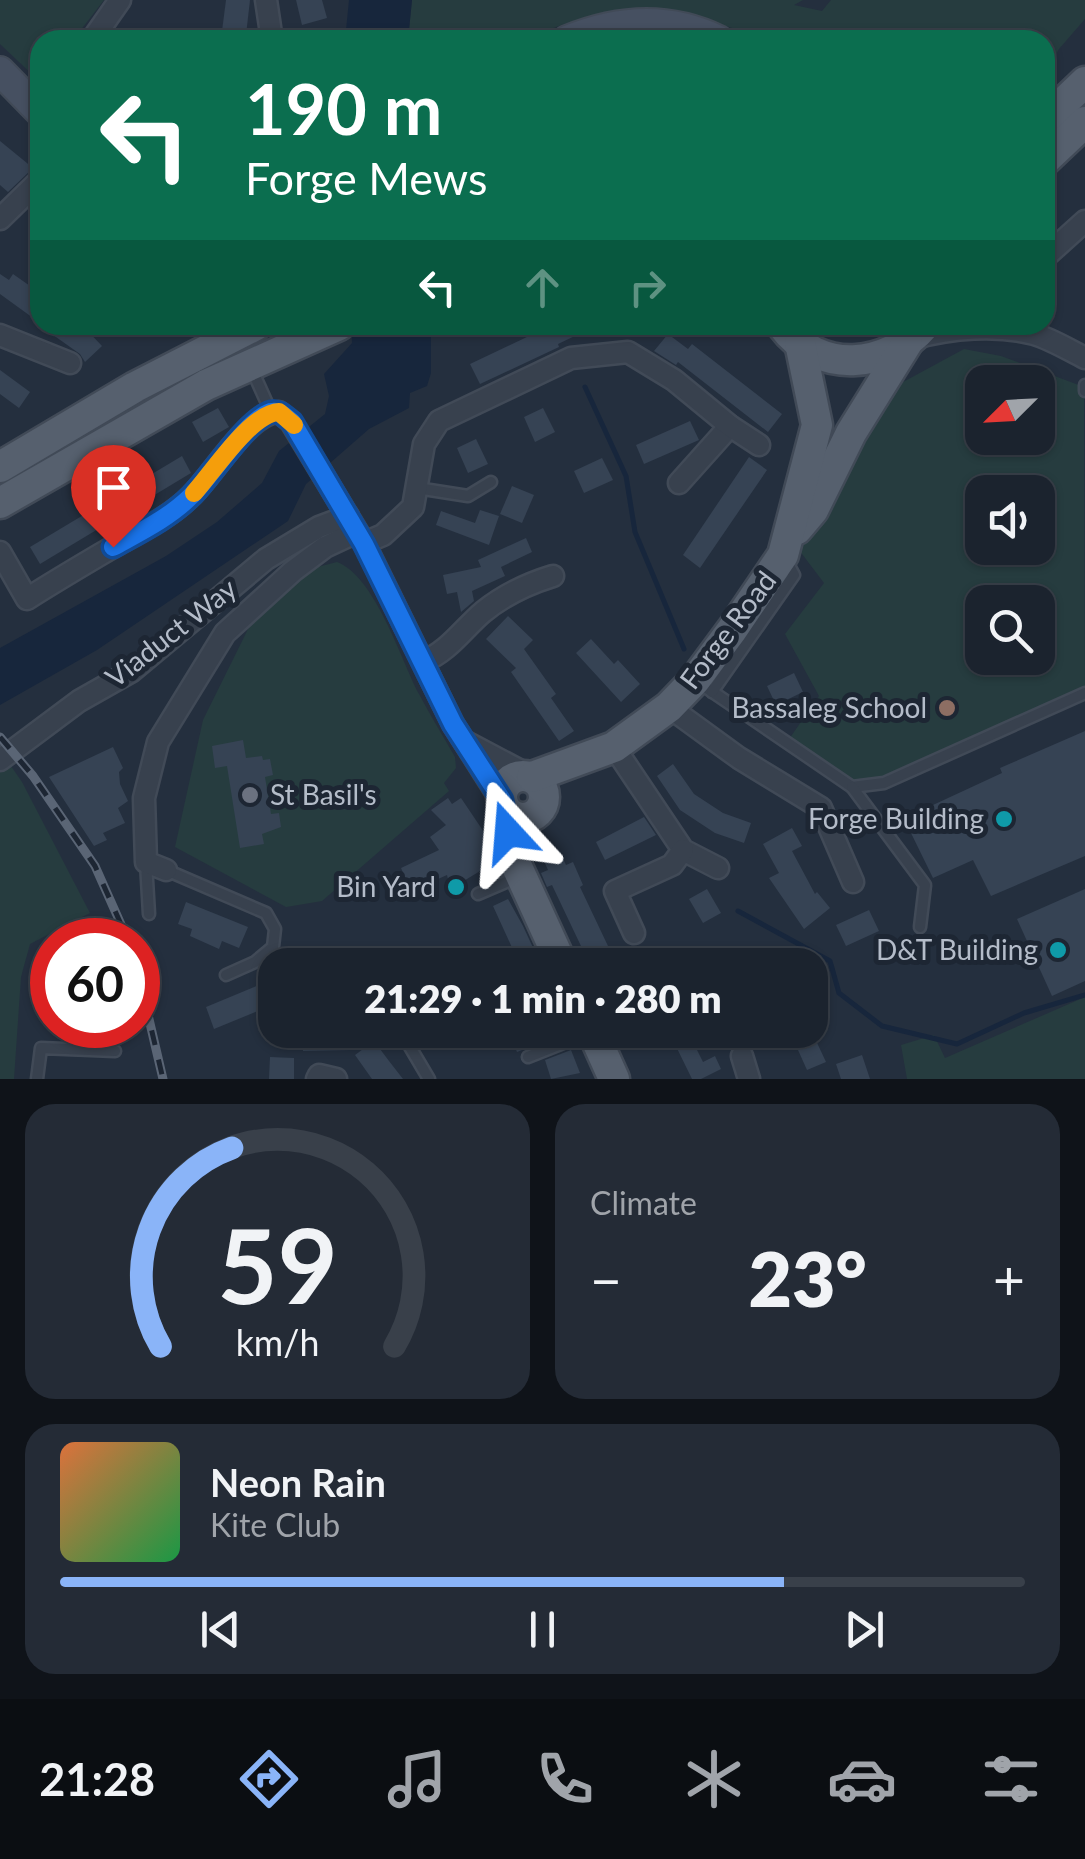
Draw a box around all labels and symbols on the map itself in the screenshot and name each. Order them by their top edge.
north arrow [965,365,1055,455]
pin [71,445,156,548]
street label: Forge Road [672,564,783,695]
street label: Viaduct Way [98,570,243,694]
place label: Bassaleg School [731,690,927,724]
marker: Bassaleg School [936,697,958,719]
place label: St Basil's [270,777,377,811]
position arrow [456,780,560,884]
marker: St Basil's [239,784,261,806]
place label: Forge Building [808,801,984,835]
marker: Forge Building [993,808,1015,830]
place label: Bin Yard [336,869,436,903]
marker: Bin Yard [445,876,467,898]
speed limit sign: 60 [30,918,160,1048]
place label: D&T Building [876,932,1038,966]
marker: D&T Building [1047,939,1069,961]

